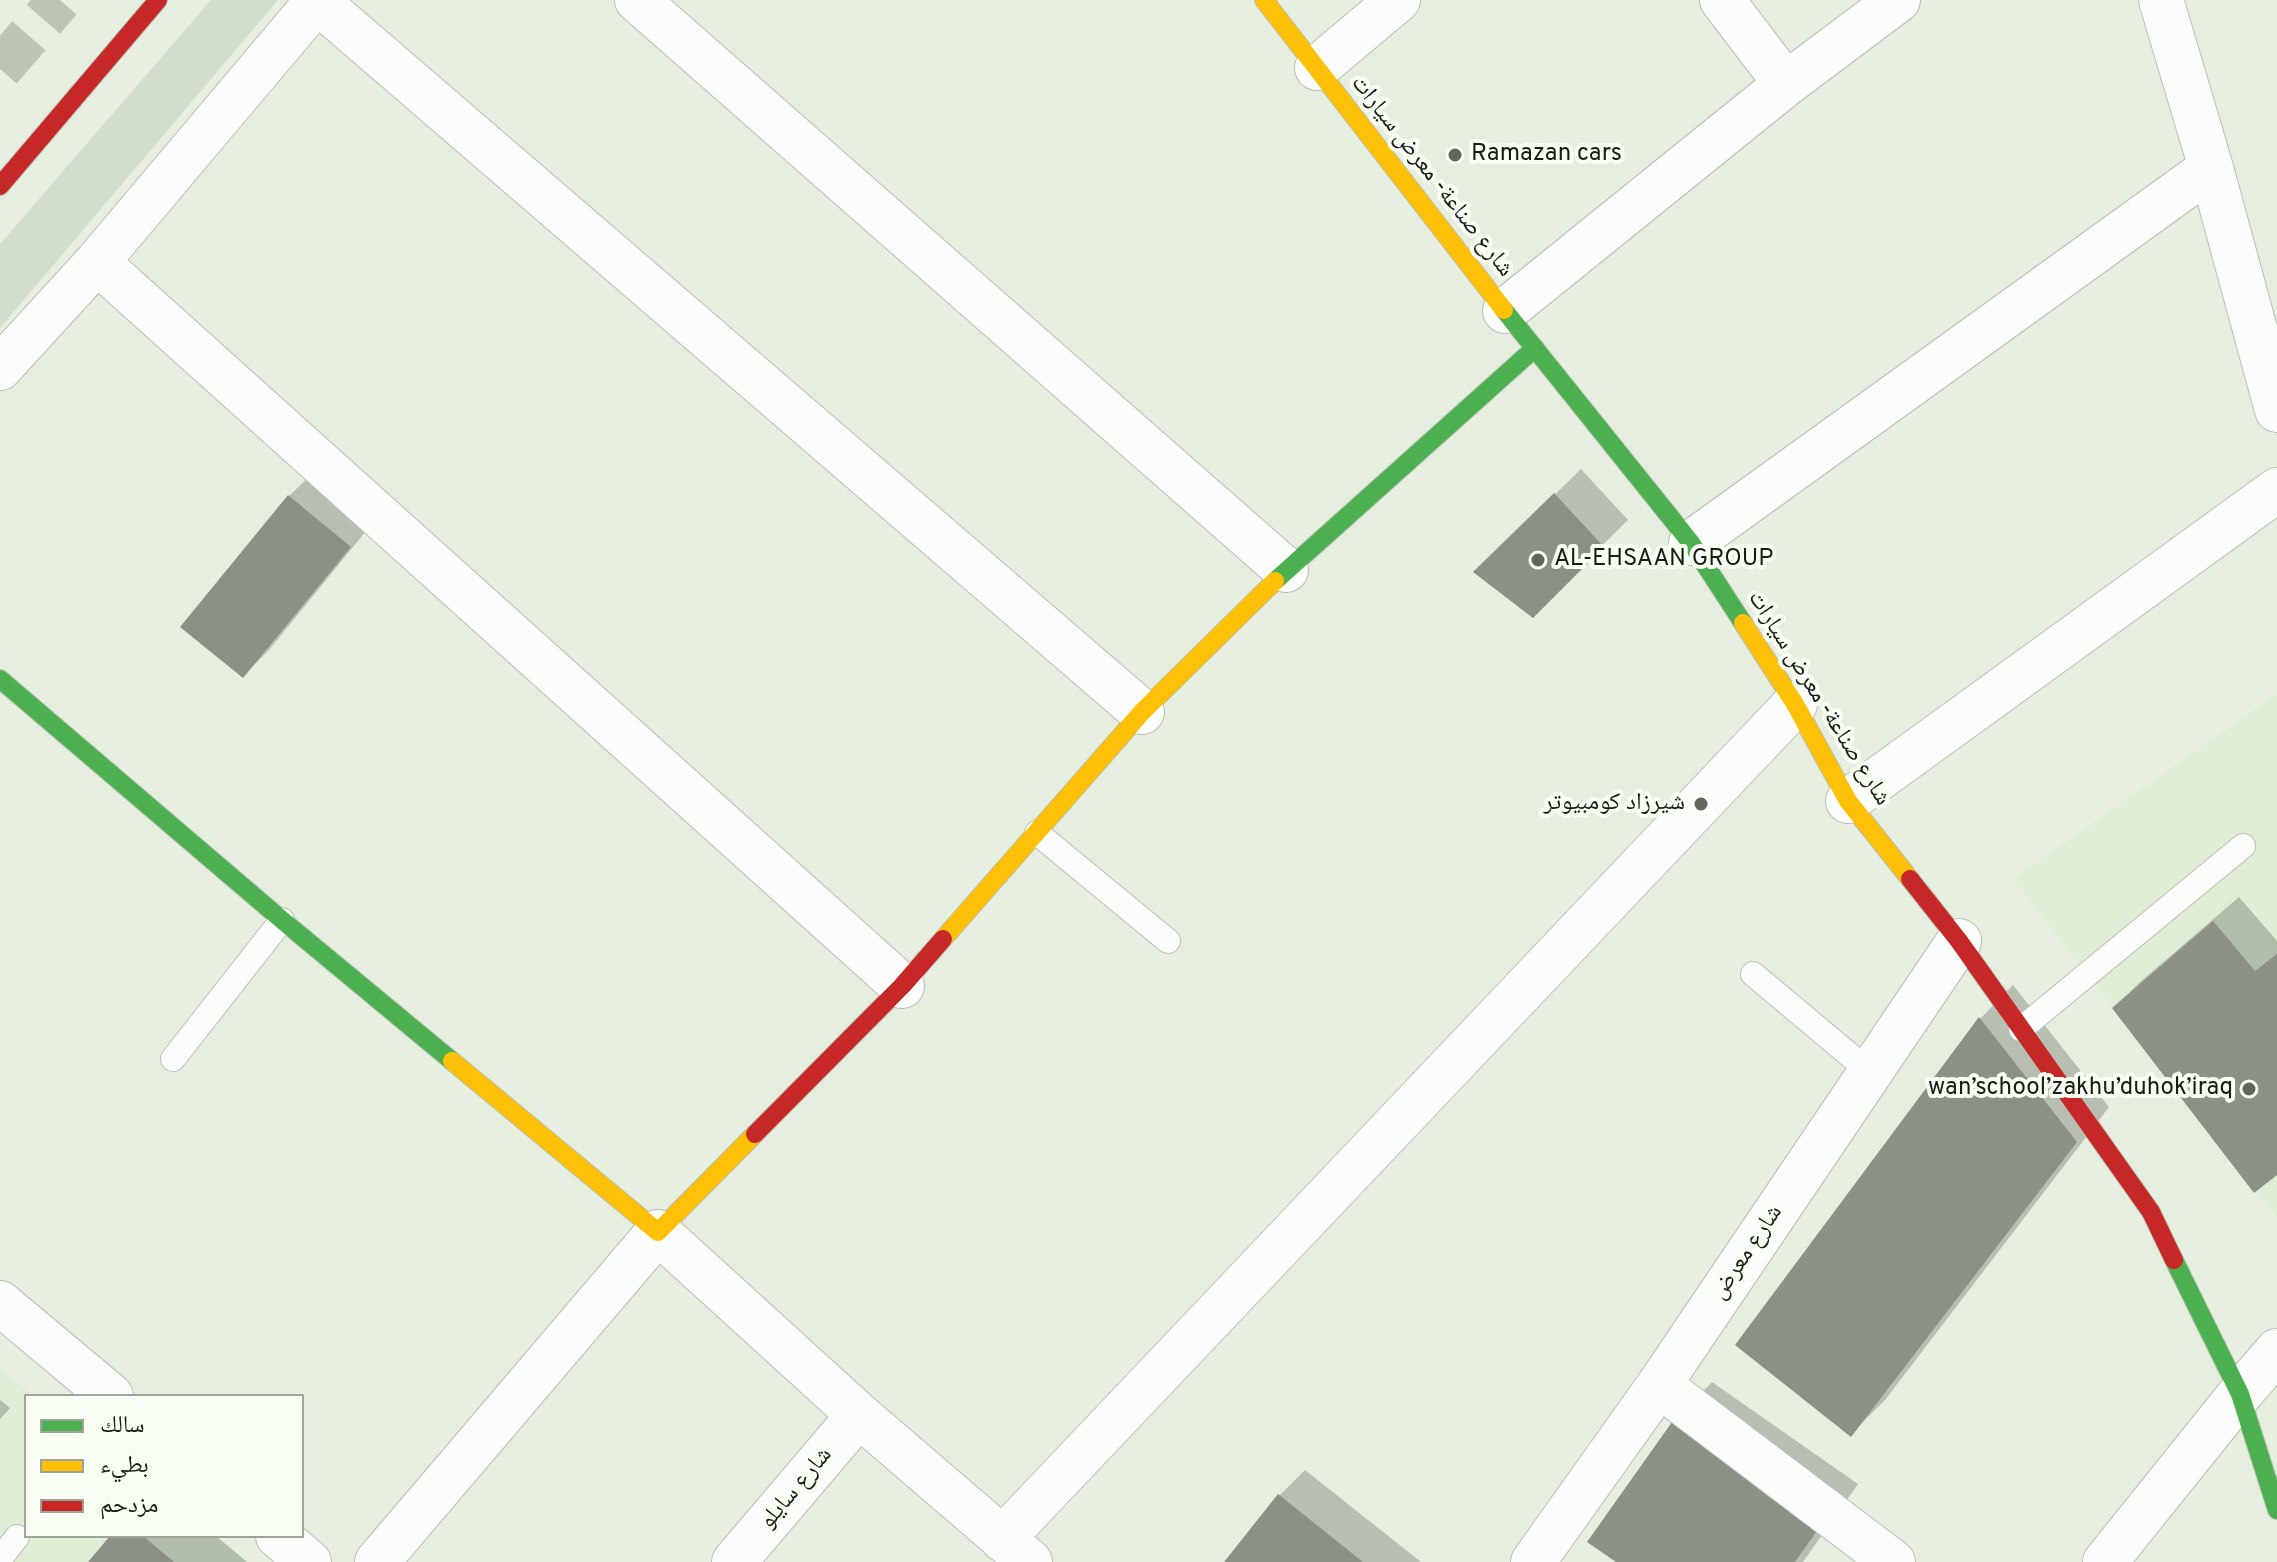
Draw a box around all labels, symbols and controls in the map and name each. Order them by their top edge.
street label: شارع صناعة- معرض سيارات [1343,70,1519,284]
place label: Ramazan cars [1471,141,1622,169]
marker: Ramazan cars [1446,146,1464,164]
place label: AL-EHSAAN GROUP [1554,546,1773,574]
marker: AL-EHSAAN GROUP [1529,551,1547,569]
street label: شارع صناعة- معرض سيارات [1740,586,1896,812]
place label: شيرزاد كومبيوتر [1543,790,1685,818]
marker: شيرزاد كومبيوتر [1692,795,1710,813]
place label: wan’school’zakhu’duhok’iraq [1928,1075,2233,1103]
marker: wan’school’zakhu’duhok’iraq [2240,1080,2258,1098]
street label: شارع معرض [1706,1200,1790,1306]
legend [24,1394,304,1538]
text: سالك [100,1411,145,1441]
street label: شارع سايلو [754,1442,840,1536]
text: بطيء [100,1451,149,1481]
text: مزدحم [100,1491,159,1521]

